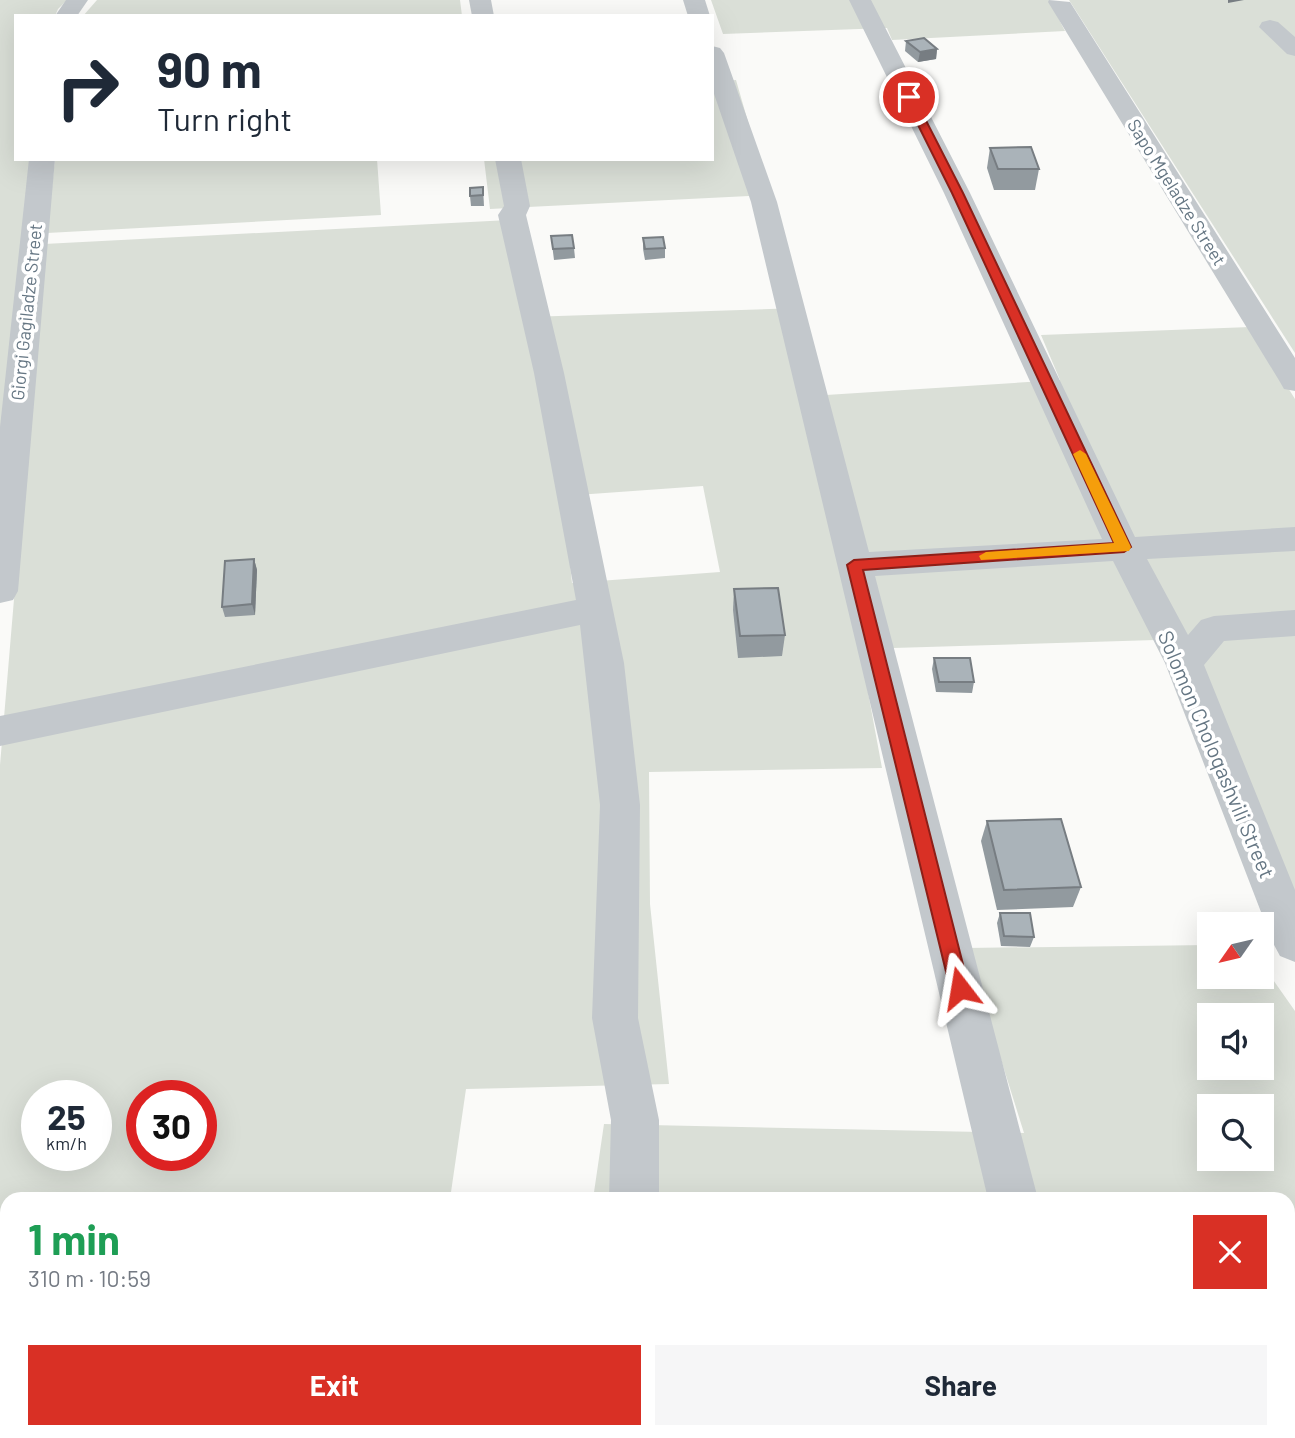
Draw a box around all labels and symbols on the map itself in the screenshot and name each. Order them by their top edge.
pin [879,67,939,127]
street label: Sapo Mgeladze Street [1123,115,1231,269]
street label: Giorgi Gagiladze Street [6,223,46,401]
street label: Solomon Choloqashvili Street [1153,627,1281,881]
north arrow [1197,912,1274,989]
position arrow [923,951,997,1025]
speed limit sign: 30 [126,1080,217,1171]

